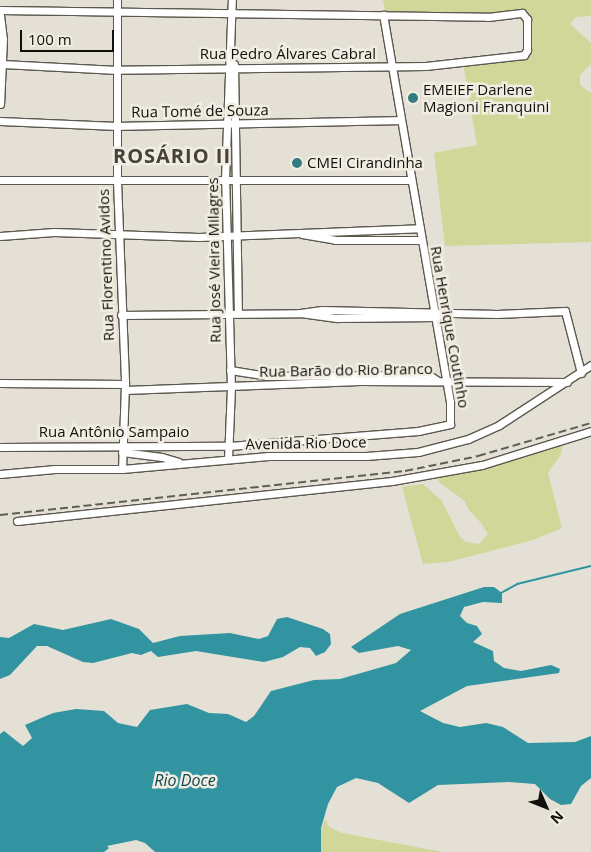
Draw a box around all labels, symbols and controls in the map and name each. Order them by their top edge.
scale bar [22,20,116,52]
text: 100 m [28,29,72,49]
street label: Rua Pedro Álvares Cabral [200,45,376,63]
place label: EMEIEF Darlene Magioni Franquini [423,80,549,115]
marker: EMEIEF Darlene Magioni Franquini [407,92,419,104]
street label: Rua Tomé de Souza [131,101,269,121]
district label: ROSÁRIO II [112,143,232,167]
place label: CMEI Cirandinha [307,154,423,172]
marker: CMEI Cirandinha [291,157,303,169]
street label: Rua José Vieira Milagres [204,177,224,343]
street label: Rua Florentino Avidos [94,189,118,341]
street label: Rua Henrique Coutinho [427,245,473,409]
street label: Rua Barão do Rio Branco [259,359,433,381]
street label: Rua Antônio Sampaio [39,423,189,441]
street label: Avenida Rio Doce [245,433,367,453]
water label: Rio Doce [154,770,216,790]
north arrow [521,782,571,832]
text: N [546,807,568,828]

